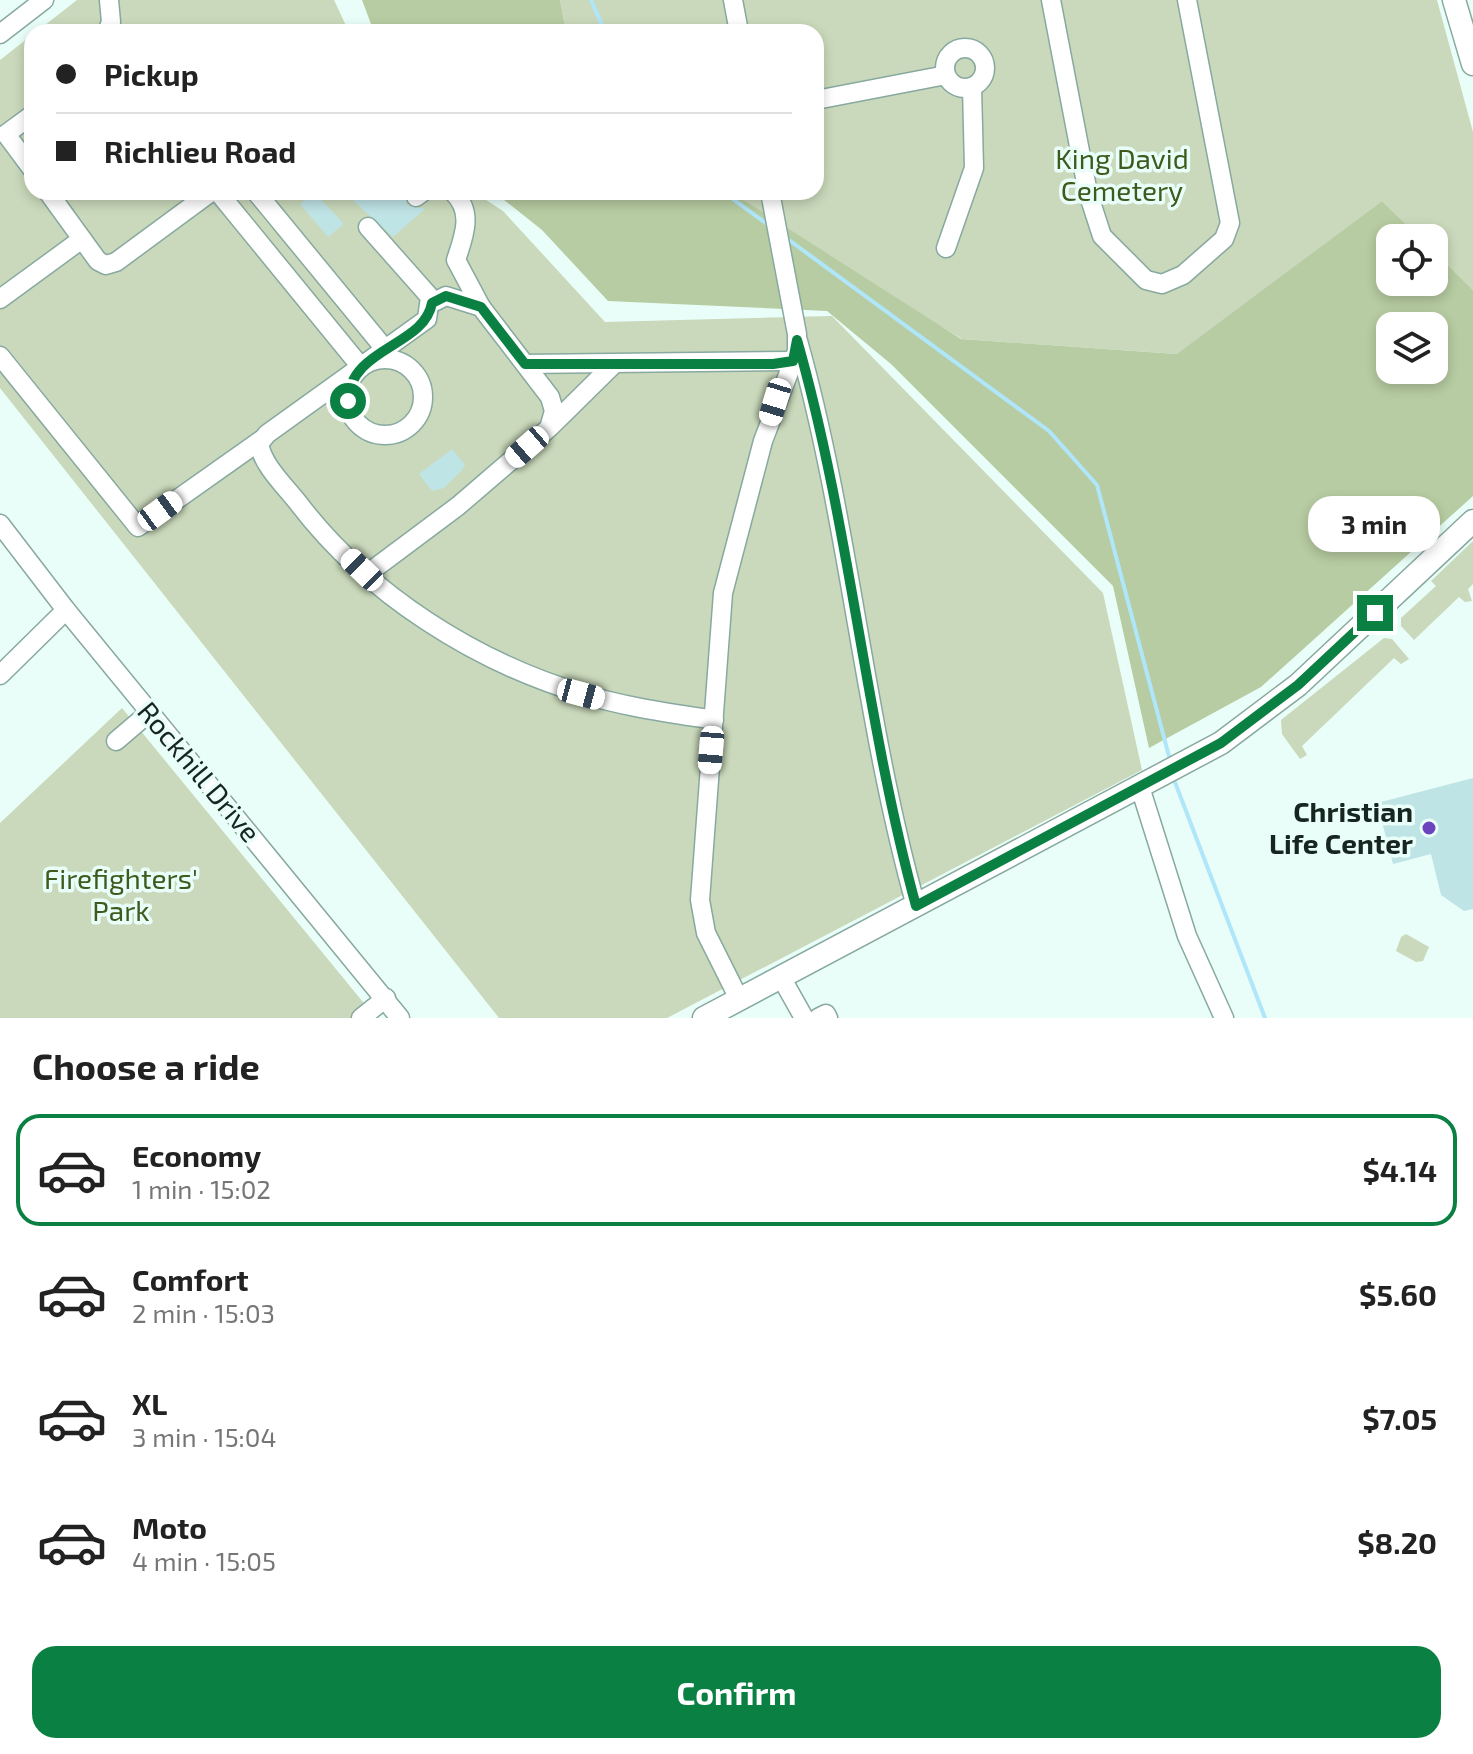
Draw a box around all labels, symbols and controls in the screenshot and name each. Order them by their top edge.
text: Pickup [104,56,199,92]
text: Richlieu Road [104,133,296,169]
park label: King David Cemetery [1055,141,1189,207]
map controls [1376,224,1448,384]
button: locate [1376,224,1448,296]
button: layers [1376,312,1448,384]
car [757,376,793,428]
route start [330,383,366,419]
car [501,422,553,472]
car [134,487,186,535]
callout: 3 min [1309,497,1441,553]
text: 3 min [1341,508,1407,539]
car [336,545,388,595]
route end [1357,595,1393,631]
car [555,676,607,712]
street label: Rockhill Drive [131,694,268,848]
car [697,725,725,775]
place label: Christian Life Center [1269,794,1413,860]
marker: Christian Life Center [1420,819,1438,837]
park label: Firefighters' Park [44,861,198,927]
text: Choose a ride [32,1044,260,1087]
icon: car [36,1134,108,1206]
text: Economy [132,1137,261,1173]
text: $4.14 [1362,1152,1437,1188]
text: 1 min · 15:02 [132,1173,271,1204]
icon: car [36,1258,108,1330]
text: Comfort [132,1261,249,1297]
text: $5.60 [1359,1276,1437,1312]
text: 2 min · 15:03 [132,1297,275,1328]
icon: car [36,1382,108,1454]
text: XL [132,1385,167,1421]
text: $7.05 [1362,1400,1437,1436]
text: 3 min · 15:04 [132,1421,276,1452]
icon: car [36,1506,108,1578]
text: Moto [132,1509,207,1545]
text: $8.20 [1357,1524,1437,1560]
text: 4 min · 15:05 [132,1545,276,1576]
button: Confirm [32,1646,1441,1738]

